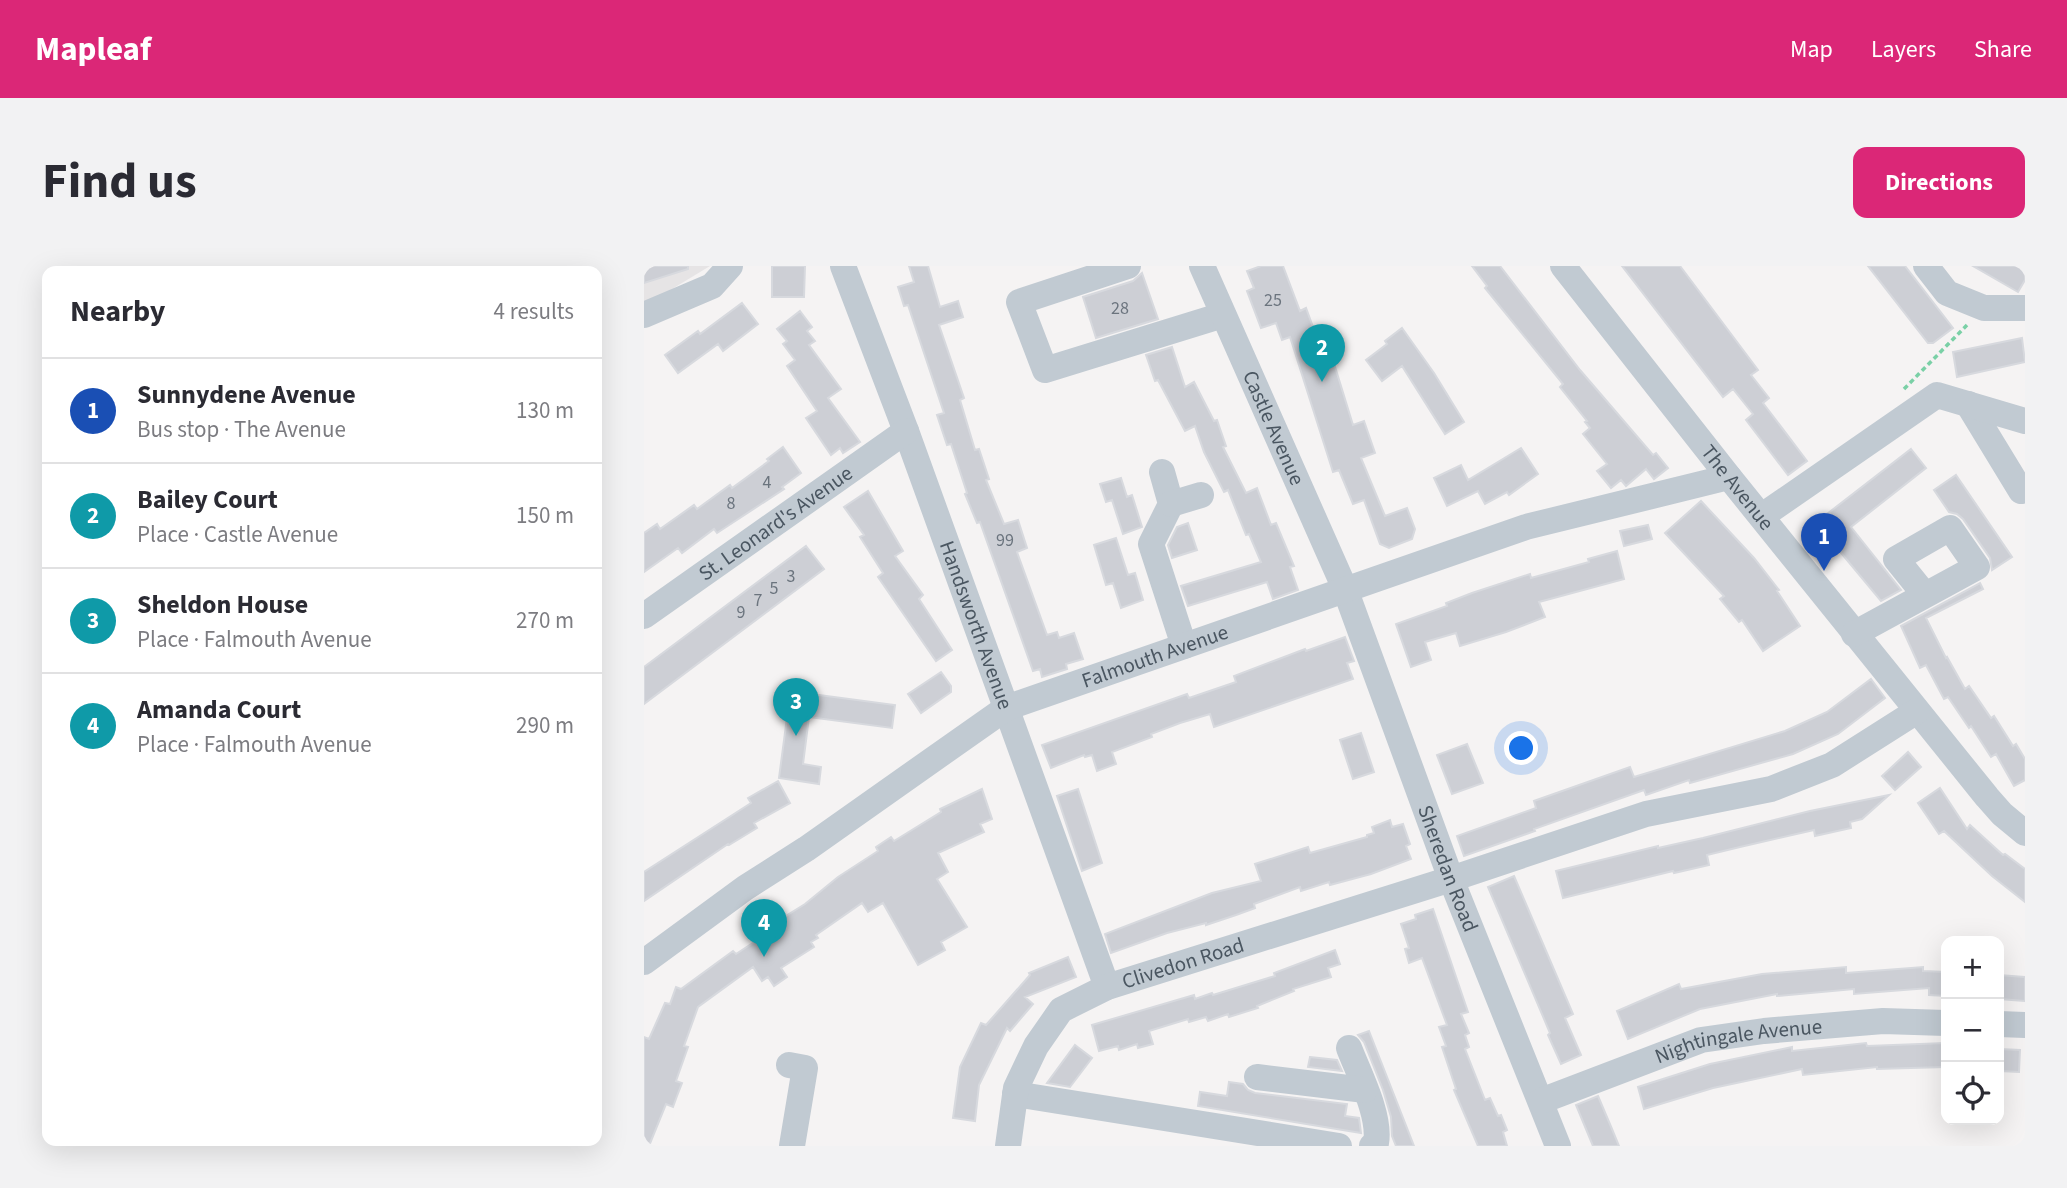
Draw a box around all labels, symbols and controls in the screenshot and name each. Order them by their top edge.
text: Mapleaf [35,26,151,73]
text: Map [1790,32,1833,67]
text: Layers [1871,32,1936,67]
text: Share [1974,32,2032,67]
text: Find us [42,147,197,217]
button: Directions [1853,147,2025,218]
house number: 25 [1264,288,1282,313]
text: Nearby [70,290,165,333]
text: 4 results [494,295,574,328]
house number: 28 [1111,296,1129,321]
pin: 2 [1299,324,1345,382]
street label: Castle Avenue [1235,366,1312,490]
text: Sunnydene Avenue [137,376,356,413]
text: 1 [87,394,99,427]
text: 130 m [516,394,574,427]
text: Bus stop · The Avenue [137,413,346,446]
street label: The Avenue [1694,438,1781,537]
street label: St. Leonard's Avenue [692,458,859,588]
house number: 4 [763,470,772,495]
text: Bailey Court [137,481,278,518]
house number: 8 [727,491,736,516]
text: 2 [87,499,99,532]
text: 150 m [516,499,574,532]
pin: 1 [1801,513,1847,571]
text: Place · Castle Avenue [137,518,338,551]
house number: 99 [996,528,1014,553]
street label: Handsworth Avenue [932,537,1020,714]
house number: 3 [787,564,796,589]
house number: 5 [770,576,779,601]
text: Sheldon House [137,586,308,623]
house number: 7 [754,588,763,613]
house number: 9 [737,600,746,625]
text: 3 [87,604,99,637]
text: 270 m [516,604,574,637]
street label: Falmouth Avenue [1078,617,1232,696]
text: Place · Falmouth Avenue [137,623,372,656]
pin: 3 [773,678,819,736]
text: Amanda Court [137,691,301,728]
text: 4 [87,709,99,742]
text: 290 m [516,709,574,742]
text: Place · Falmouth Avenue [137,728,372,761]
your location [1504,731,1538,765]
street label: Sheredan Road [1410,801,1486,936]
pin: 4 [741,899,787,957]
street label: Clivedon Road [1118,930,1248,996]
map controls [1941,936,2004,1125]
button: + [1941,936,2004,999]
button: − [1941,999,2004,1062]
street label: Nightingale Avenue [1651,1011,1823,1071]
button: locate [1941,1062,2004,1125]

